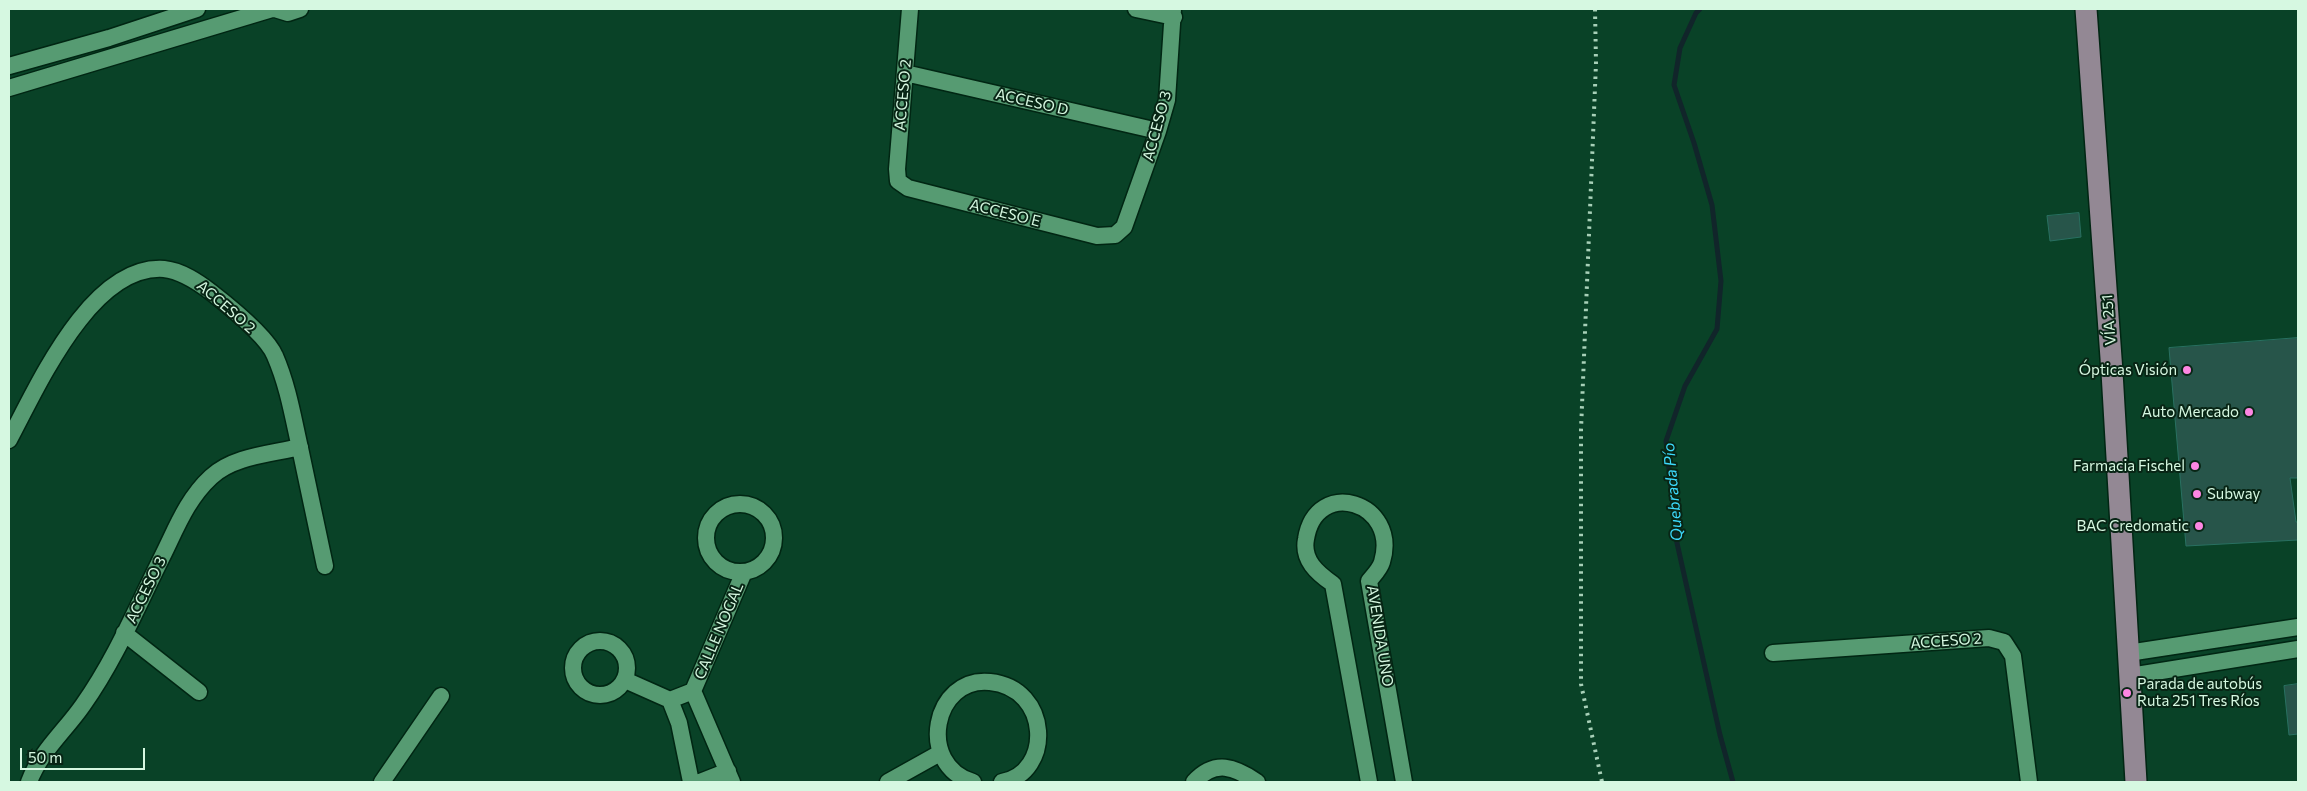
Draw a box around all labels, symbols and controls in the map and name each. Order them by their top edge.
street label: ACCESO 2 [891,59,915,131]
street label: ACCESO D [994,85,1070,119]
street label: ACCESO 3 [1139,89,1175,163]
street label: ACCESO E [968,196,1042,230]
street label: ACCESO 2 [193,277,259,337]
street label: VÍA 251 [2098,294,2120,346]
place label: Ópticas Visión [2079,361,2177,379]
marker: Ópticas Visión [2181,364,2193,376]
place label: Auto Mercado [2142,403,2239,421]
marker: Auto Mercado [2243,406,2255,418]
water label: Quebrada Pío [1659,442,1687,542]
place label: Farmacia Fischel [2073,457,2185,475]
marker: Farmacia Fischel [2189,460,2201,472]
place label: Subway [2207,485,2260,503]
marker: Subway [2191,488,2203,500]
place label: BAC Credomatic [2076,517,2189,535]
marker: BAC Credomatic [2193,520,2205,532]
street label: ACCESO 3 [122,554,170,626]
street label: CALLE NOGAL [691,580,747,682]
street label: AVENIDA UNO [1363,584,1397,688]
street label: ACCESO 2 [1910,630,1982,652]
place label: Parada de autobús Ruta 251 Tres Ríos [2137,675,2262,710]
marker: Parada de autobús Ruta 251 Tres Ríos [2121,687,2133,699]
scale bar [22,738,148,770]
text: 50 m [28,748,62,766]

